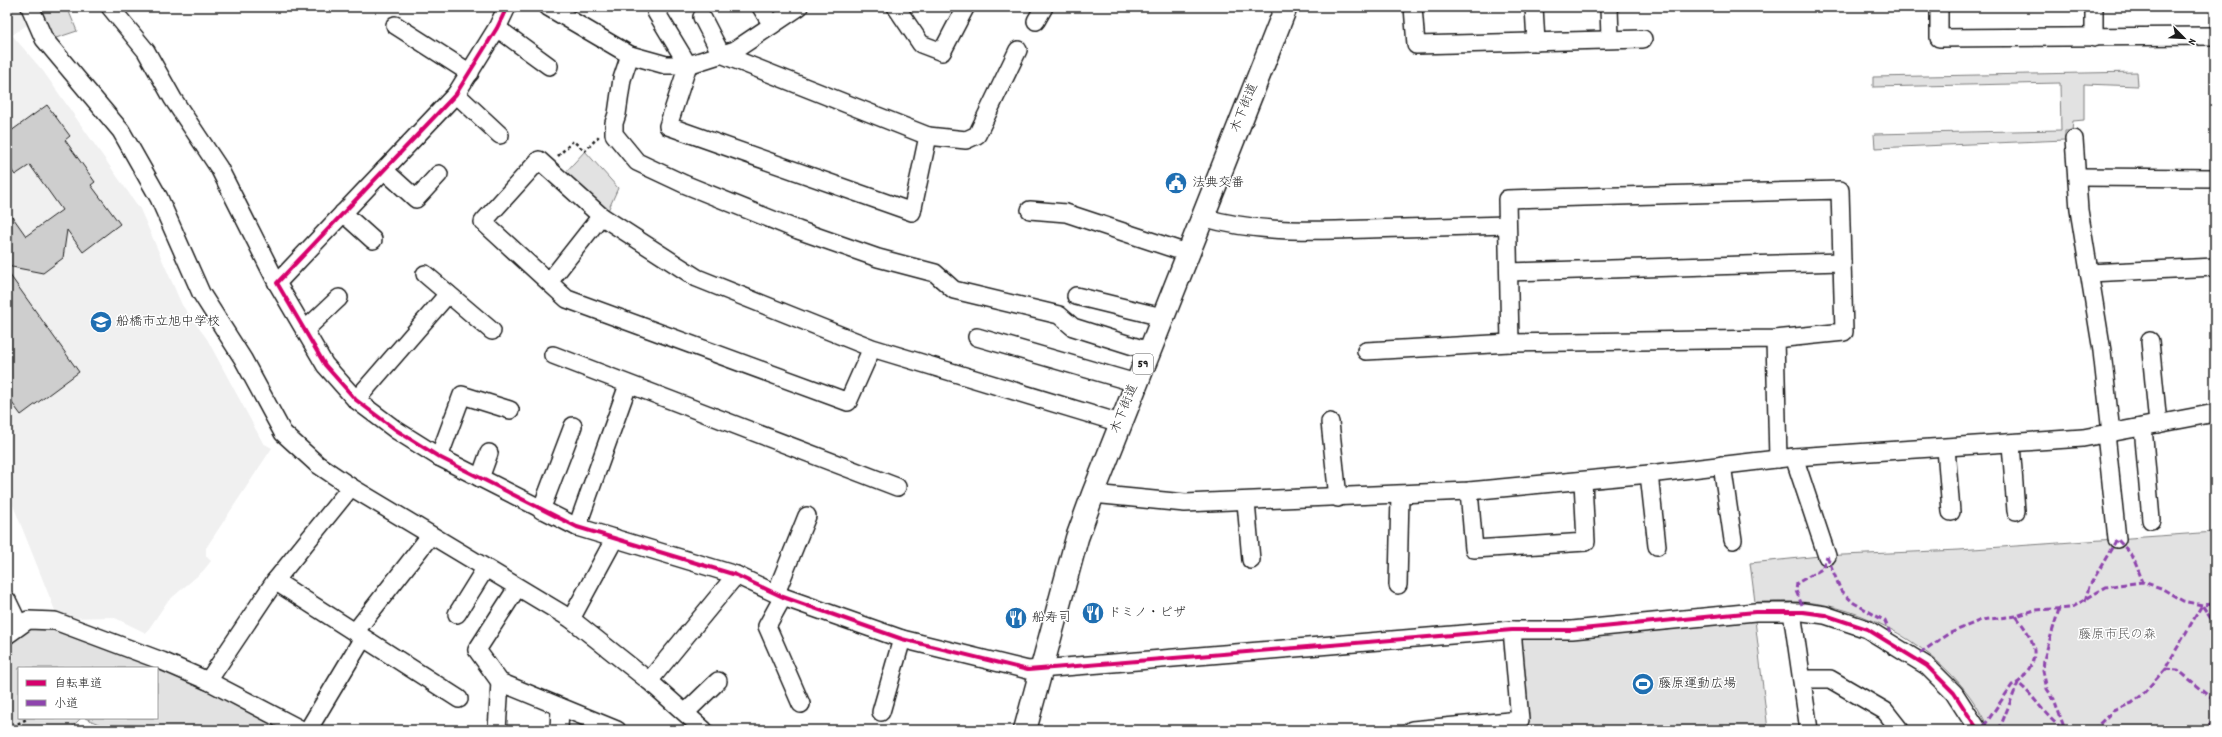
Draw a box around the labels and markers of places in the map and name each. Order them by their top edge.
public building icon: 法典交番 [1163,170,1189,196]
place label: 法典交番 [1192,174,1244,193]
school or university icon: 船橋市立旭中学校 [88,309,114,335]
place label: 船橋市立旭中学校 [116,313,220,332]
restaurant icon: ドミノ・ピザ [1080,600,1106,626]
place label: ドミノ・ピザ [1108,604,1186,623]
restaurant icon: 船寿司 [1003,605,1029,631]
place label: 船寿司 [1032,609,1071,628]
sports icon: 藤原運動広場 [1630,671,1656,697]
place label: 藤原運動広場 [1658,675,1736,694]

